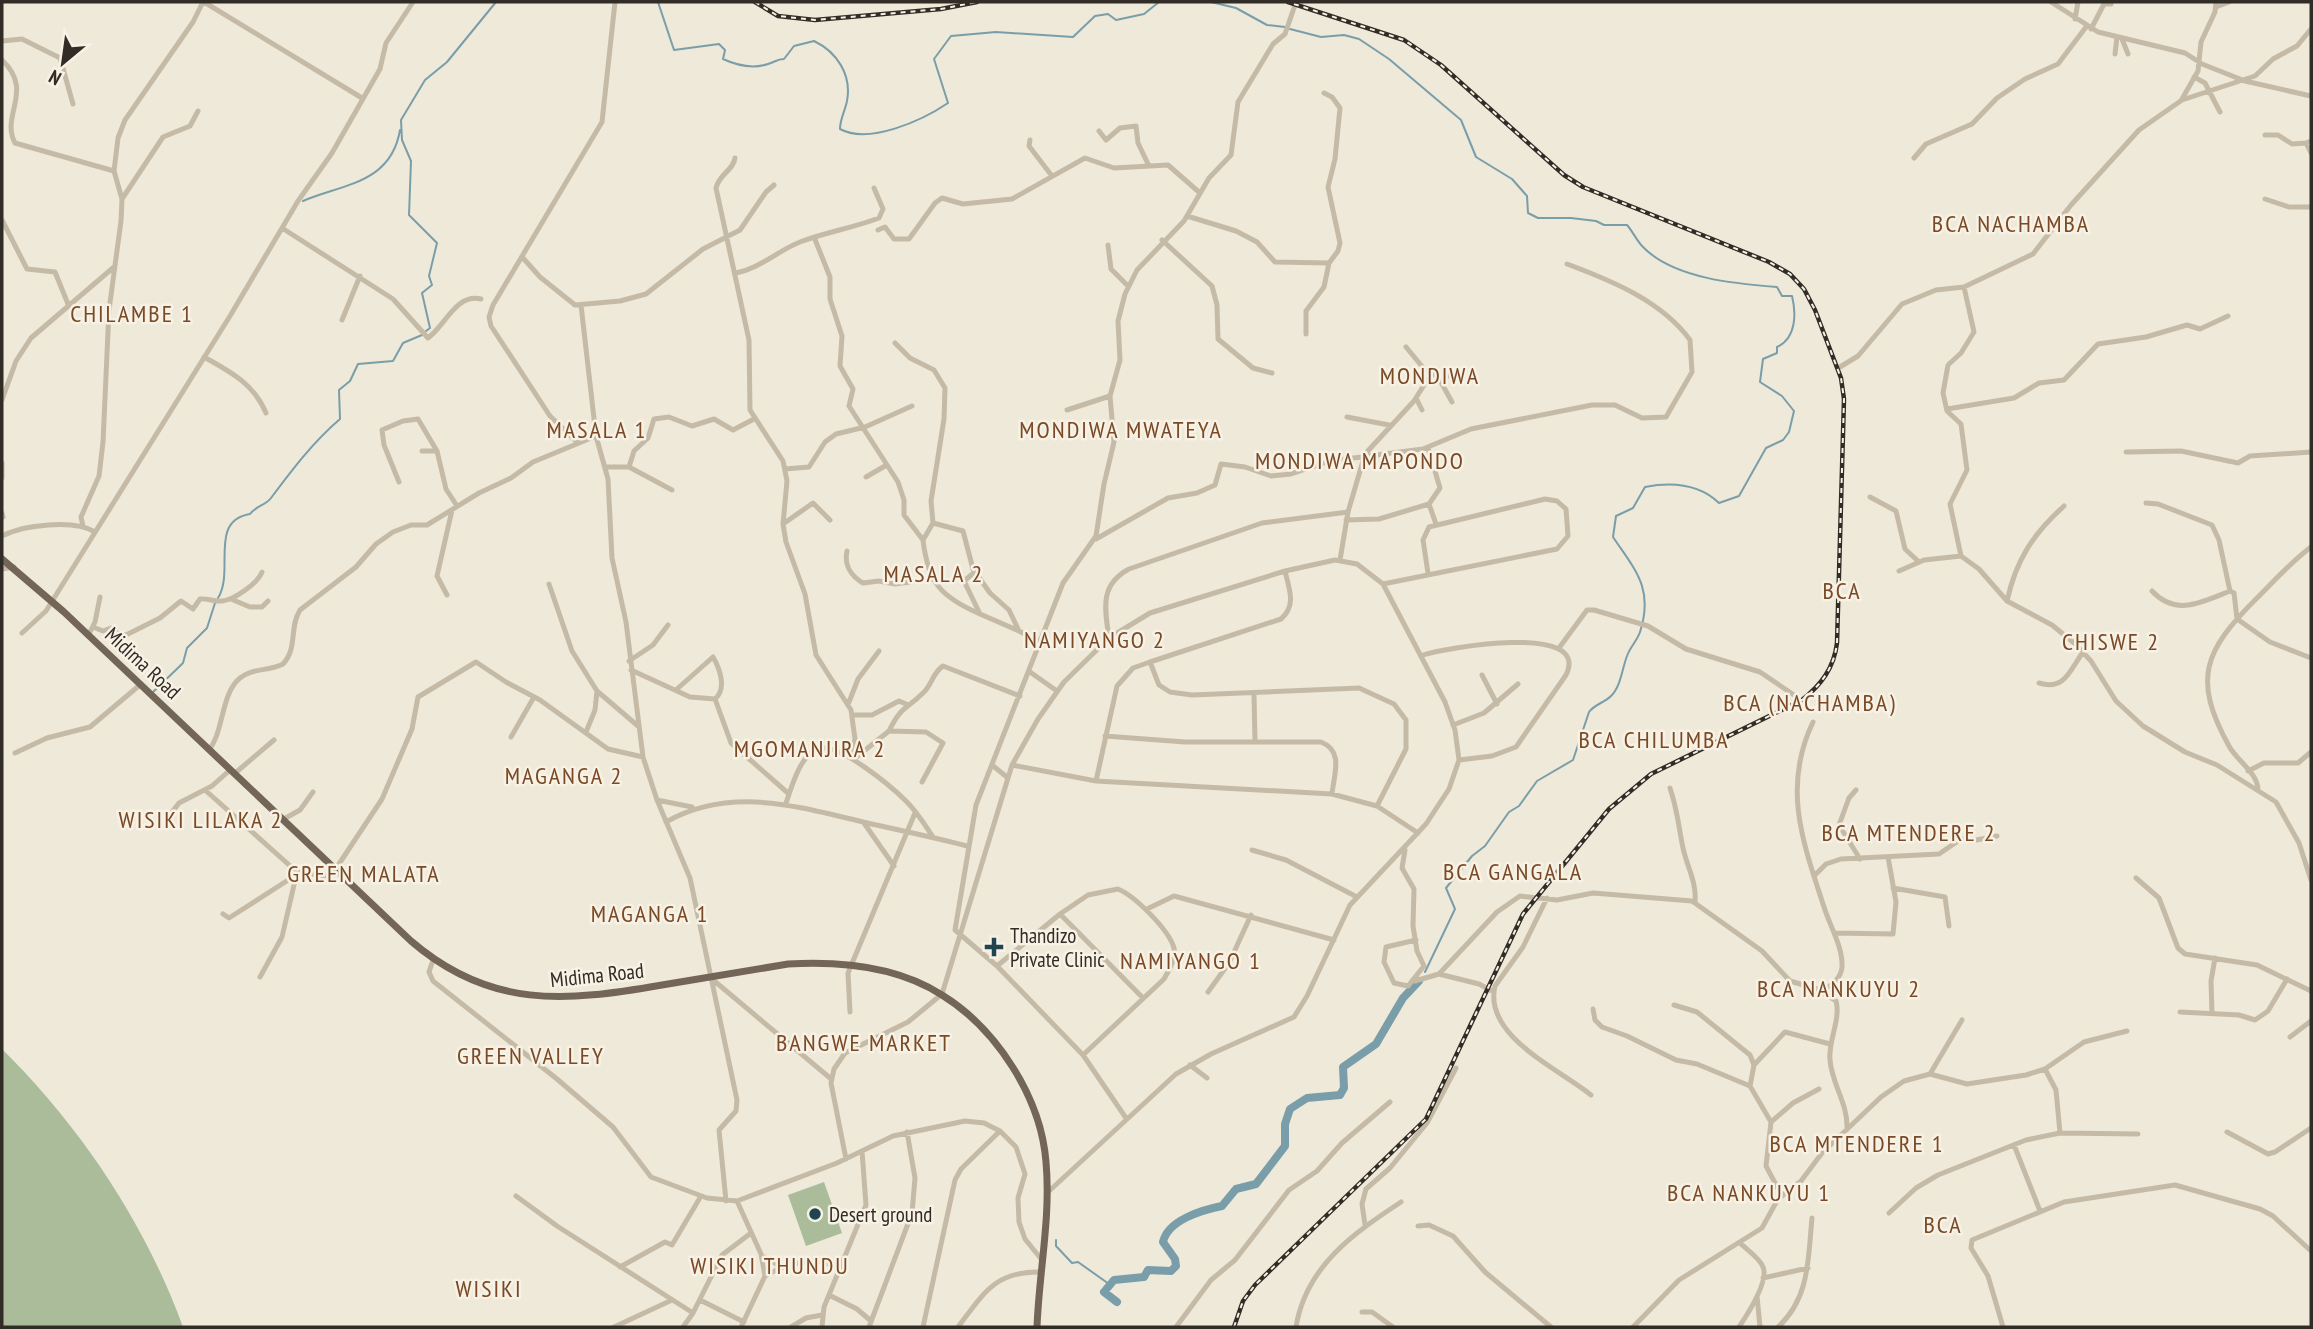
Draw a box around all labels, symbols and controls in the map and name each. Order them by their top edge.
north arrow [28,28,98,98]
text: N [44,65,65,91]
district label: BCA NACHAMBA [1932,208,2090,239]
district label: CHILAMBE 1 [70,298,194,329]
district label: MONDIWA [1380,360,1480,391]
district label: MASALA 1 [547,414,647,445]
district label: MONDIWA MWATEYA [1019,414,1223,445]
district label: MONDIWA MAPONDO [1255,445,1465,476]
district label: MASALA 2 [884,558,984,589]
district label: BCA [1822,575,1862,606]
street label: Midima Road [99,621,187,705]
district label: NAMIYANGO 2 [1024,624,1166,655]
district label: CHISWE 2 [2062,626,2160,657]
district label: BCA (NACHAMBA) [1723,687,1897,718]
district label: BCA CHILUMBA [1578,724,1730,755]
district label: MGOMANJIRA 2 [734,733,886,764]
district label: MAGANGA 2 [505,760,623,791]
district label: WISIKI LILAKA 2 [119,804,283,835]
district label: BCA MTENDERE 2 [1821,817,1997,848]
district label: BCA GANGALA [1443,856,1583,887]
district label: GREEN MALATA [287,858,441,889]
district label: MAGANGA 1 [591,898,709,929]
place label: Thandizo Private Clinic [1010,922,1105,973]
marker: Thandizo Private Clinic [984,937,1004,957]
district label: NAMIYANGO 1 [1120,945,1262,976]
street label: Midima Road [549,957,645,993]
district label: BCA NANKUYU 2 [1757,973,1921,1004]
district label: BANGWE MARKET [776,1027,952,1058]
district label: GREEN VALLEY [457,1040,605,1071]
district label: BCA MTENDERE 1 [1769,1128,1945,1159]
district label: BCA NANKUYU 1 [1667,1177,1831,1208]
place label: Desert ground [829,1201,932,1228]
marker: Desert ground [807,1206,823,1222]
district label: BCA [1923,1209,1963,1240]
district label: WISIKI THUNDU [690,1250,850,1281]
district label: WISIKI [455,1273,523,1304]

